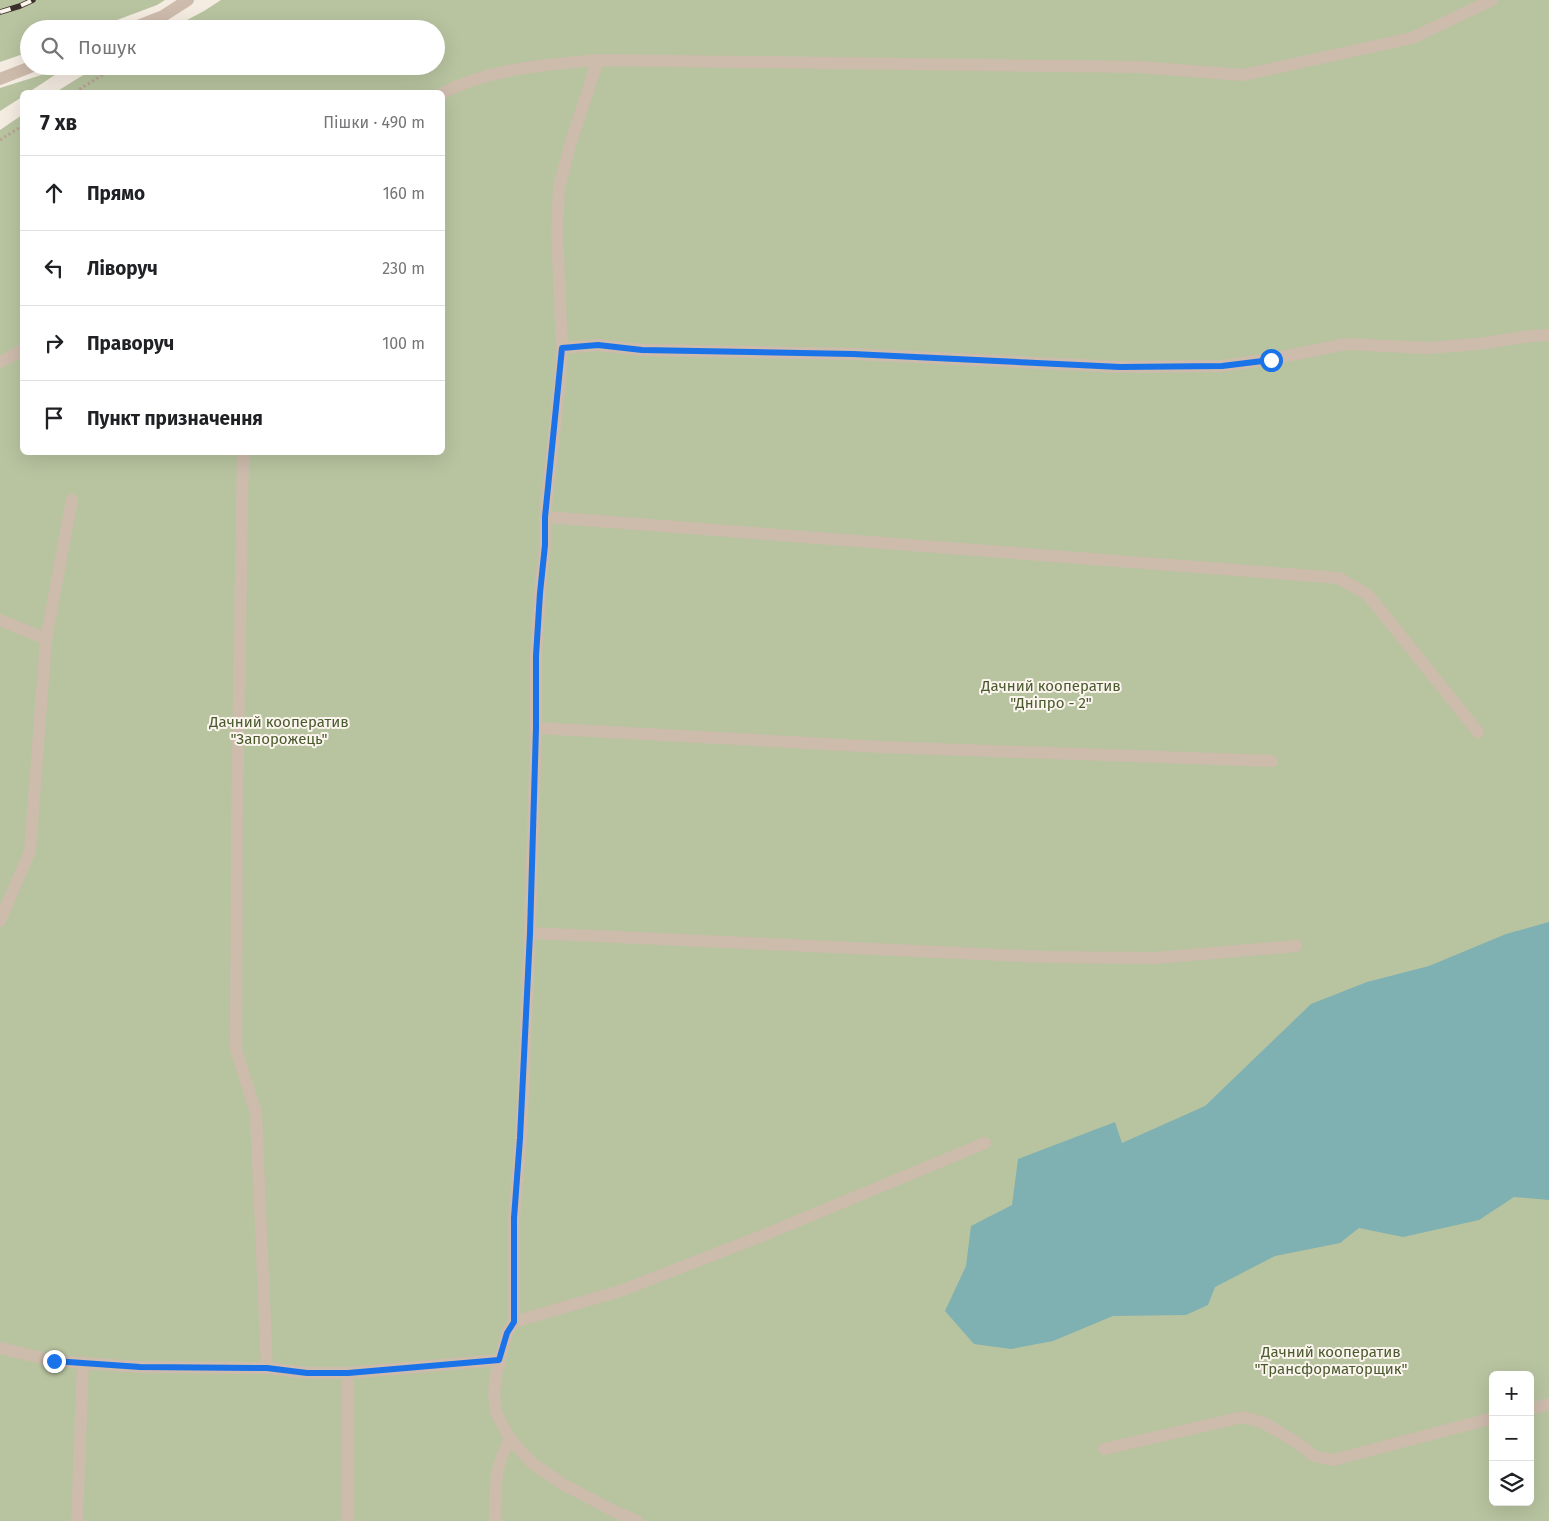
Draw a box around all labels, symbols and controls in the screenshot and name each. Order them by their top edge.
search box [20,20,445,75]
icon: search [38,34,66,62]
text: Пошук [78,36,136,59]
text: 7 хв [40,110,77,136]
text: Пішки · 490 m [323,113,425,132]
icon: ahead [40,179,68,207]
text: Прямо [87,182,145,205]
text: 160 m [383,184,425,203]
icon: left [40,254,68,282]
text: Ліворуч [87,257,158,280]
text: 230 m [382,259,425,278]
icon: right [40,329,68,357]
text: Праворуч [87,332,174,355]
text: 100 m [382,334,425,353]
route start [1260,349,1283,372]
icon: arrive [40,404,68,432]
text: Пункт призначення [87,407,263,430]
park label: Дачний кооператив "Дніпро - 2" [980,677,1121,712]
park label: Дачний кооператив "Запорожець" [208,713,349,748]
park label: Дачний кооператив "Трансформаторщик" [1254,1343,1408,1378]
route end [43,1350,66,1373]
map controls [1489,1371,1534,1506]
button: + [1489,1371,1534,1416]
button: − [1489,1416,1534,1461]
button: layers [1489,1461,1534,1506]

